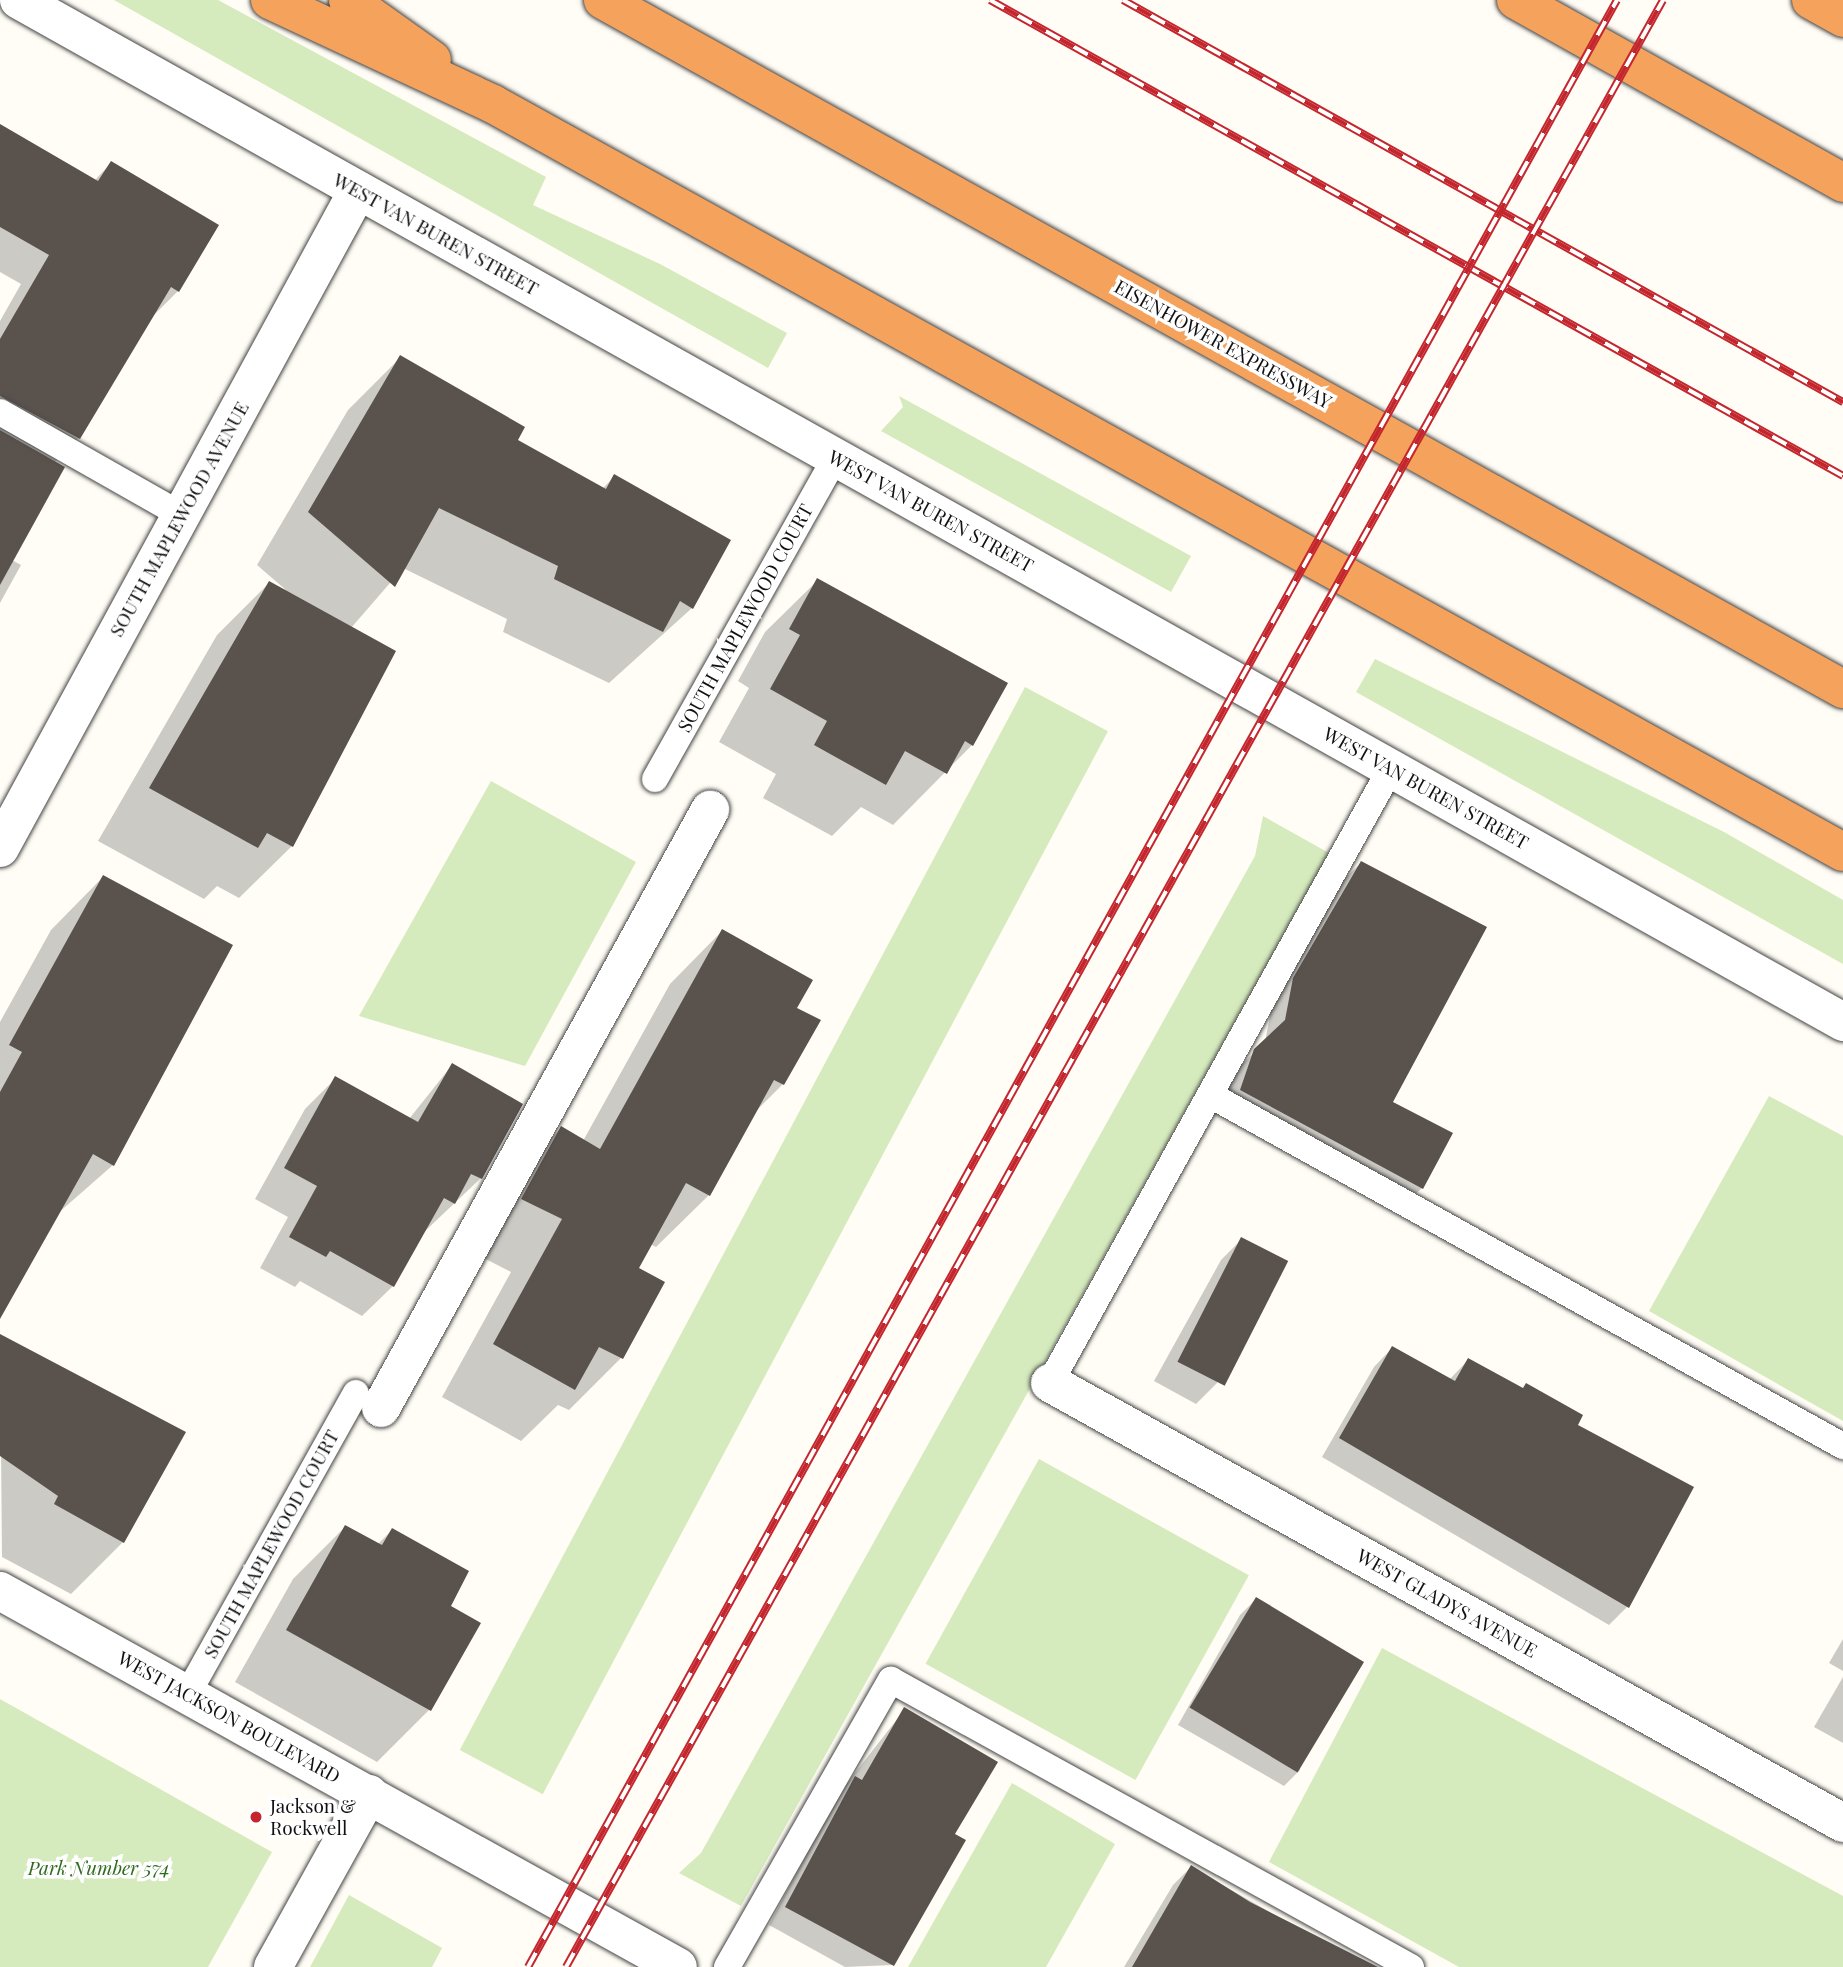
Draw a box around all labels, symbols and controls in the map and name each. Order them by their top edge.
street label: WEST VAN BUREN STREET [329,168,543,300]
street label: EISENHOWER EXPRESSWAY [1110,275,1336,413]
street label: SOUTH MAPLEWOOD AVENUE [105,397,253,641]
street label: WEST VAN BUREN STREET [824,445,1038,577]
street label: SOUTH MAPLEWOOD COURT [673,500,817,736]
street label: WEST VAN BUREN STREET [1319,722,1533,854]
street label: SOUTH MAPLEWOOD COURT [199,1426,343,1662]
street label: WEST GLADYS AVENUE [1352,1544,1542,1662]
street label: WEST JACKSON BOULEVARD [114,1646,344,1788]
place label: Jackson & Rockwell [270,1795,356,1839]
marker: Jackson & Rockwell [248,1809,264,1825]
park label: Park Number 574 [28,1857,170,1879]

